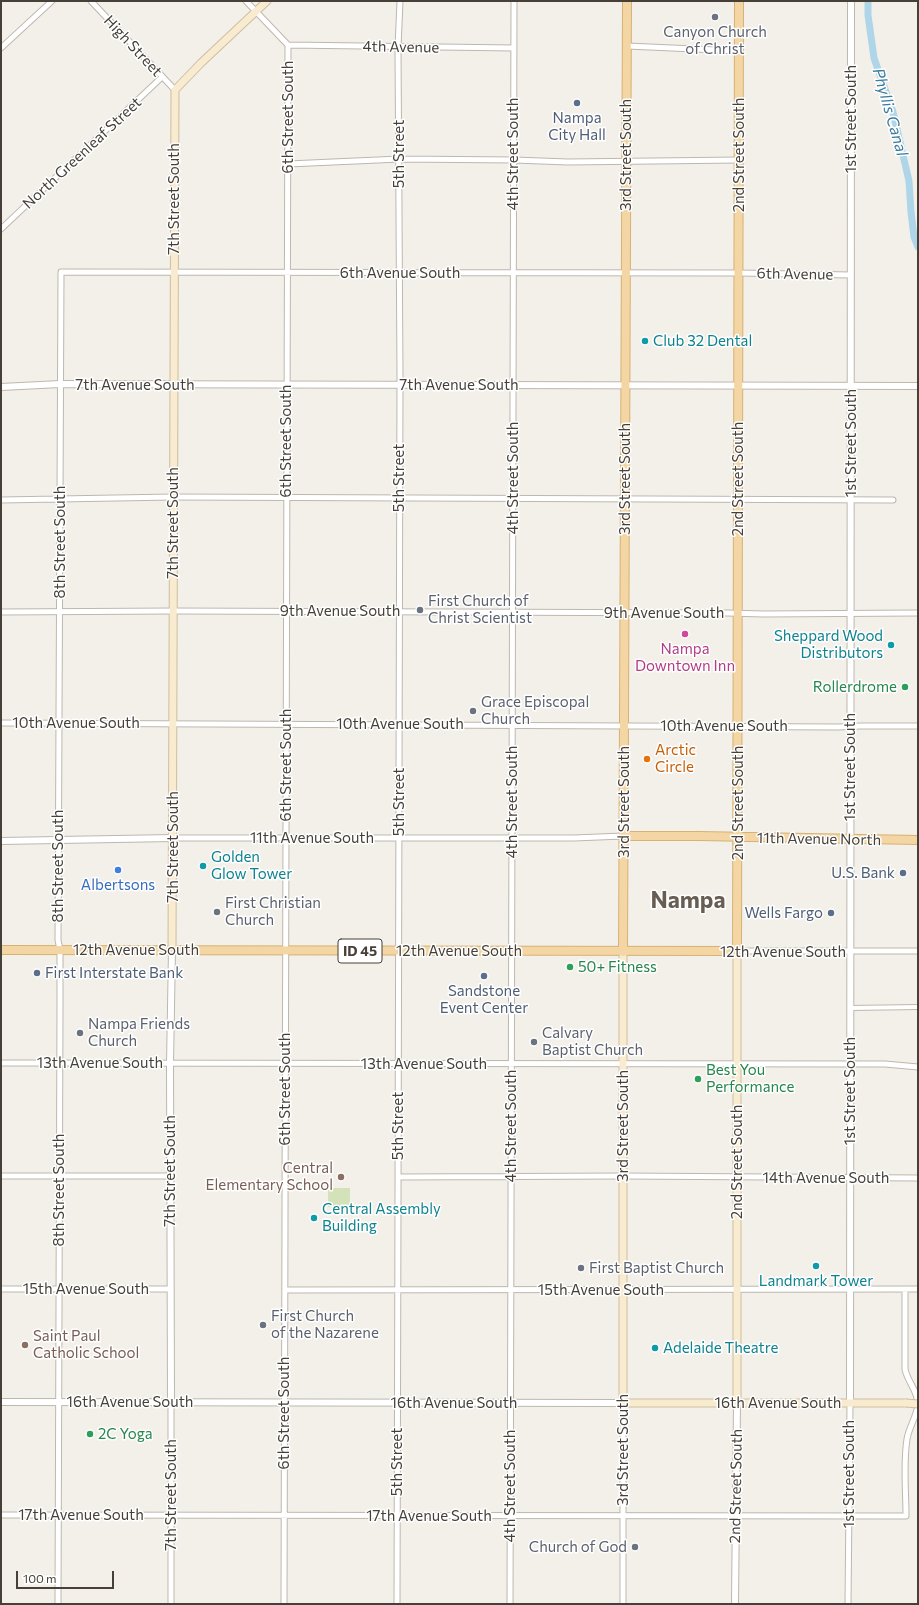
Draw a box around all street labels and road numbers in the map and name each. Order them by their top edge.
street label: High Street [100,12,166,80]
street label: 4th Avenue [363,37,439,57]
street label: 6th Street South [279,61,297,173]
street label: 1st Street South [842,65,860,173]
street label: North Greenleaf Street [19,93,145,213]
street label: 4th Street South [504,98,522,210]
street label: 2nd Street South [730,98,748,212]
street label: 3rd Street South [617,99,635,211]
street label: 5th Street [390,120,408,188]
street label: 7th Street South [165,143,183,255]
street label: 6th Avenue South [340,264,460,282]
street label: 6th Avenue [756,264,834,284]
street label: 7th Avenue South [75,376,195,394]
street label: 7th Avenue South [399,376,519,394]
street label: 6th Street South [277,385,295,497]
street label: 1st Street South [842,389,860,497]
street label: 4th Street South [504,422,522,534]
street label: 2nd Street South [729,422,747,536]
street label: 3rd Street South [616,423,634,535]
street label: 5th Street [390,444,408,512]
street label: 7th Street South [164,467,182,579]
street label: 8th Street South [51,486,69,598]
street label: 9th Avenue South [280,602,400,620]
street label: 9th Avenue South [604,604,724,622]
street label: 6th Street South [277,709,295,821]
street label: 1st Street South [841,713,859,821]
street label: 10th Avenue South [12,714,140,732]
street label: 10th Avenue South [336,715,464,733]
street label: 10th Avenue South [660,717,788,735]
street label: 4th Street South [503,746,521,858]
street label: 3rd Street South [615,746,633,858]
street label: 2nd Street South [729,746,747,860]
street label: 5th Street [390,768,408,836]
street label: 7th Street South [164,791,182,903]
street label: 8th Street South [49,810,67,922]
street label: 11th Avenue South [250,829,374,847]
street label: 11th Avenue North [757,829,881,849]
road number: ID 45 [338,939,382,963]
street label: 12th Avenue South [73,941,199,959]
street label: 12th Avenue South [396,942,522,960]
street label: 12th Avenue South [720,943,846,961]
street label: 6th Street South [276,1033,294,1145]
street label: 1st Street South [841,1037,859,1145]
street label: 13th Avenue South [37,1054,163,1072]
street label: 13th Avenue South [361,1055,487,1073]
street label: 4th Street South [502,1070,520,1182]
street label: 3rd Street South [614,1070,632,1182]
street label: 5th Street [389,1092,407,1160]
street label: 2nd Street South [728,1105,746,1219]
street label: 7th Street South [161,1115,179,1227]
street label: 8th Street South [50,1134,68,1246]
street label: 14th Avenue South [763,1169,889,1187]
street label: 15th Avenue South [23,1280,149,1298]
street label: 15th Avenue South [538,1281,664,1299]
street label: 6th Street South [275,1357,293,1469]
street label: 16th Avenue South [67,1393,193,1411]
street label: 16th Avenue South [391,1394,517,1412]
street label: 3rd Street South [614,1394,632,1506]
street label: 16th Avenue South [715,1394,841,1412]
street label: 1st Street South [840,1420,858,1528]
street label: 5th Street [388,1428,406,1496]
street label: 2nd Street South [726,1429,746,1543]
street label: 4th Street South [501,1430,519,1542]
street label: 7th Street South [162,1439,180,1551]
street label: 17th Avenue South [18,1506,144,1524]
street label: 17th Avenue South [366,1507,492,1525]

